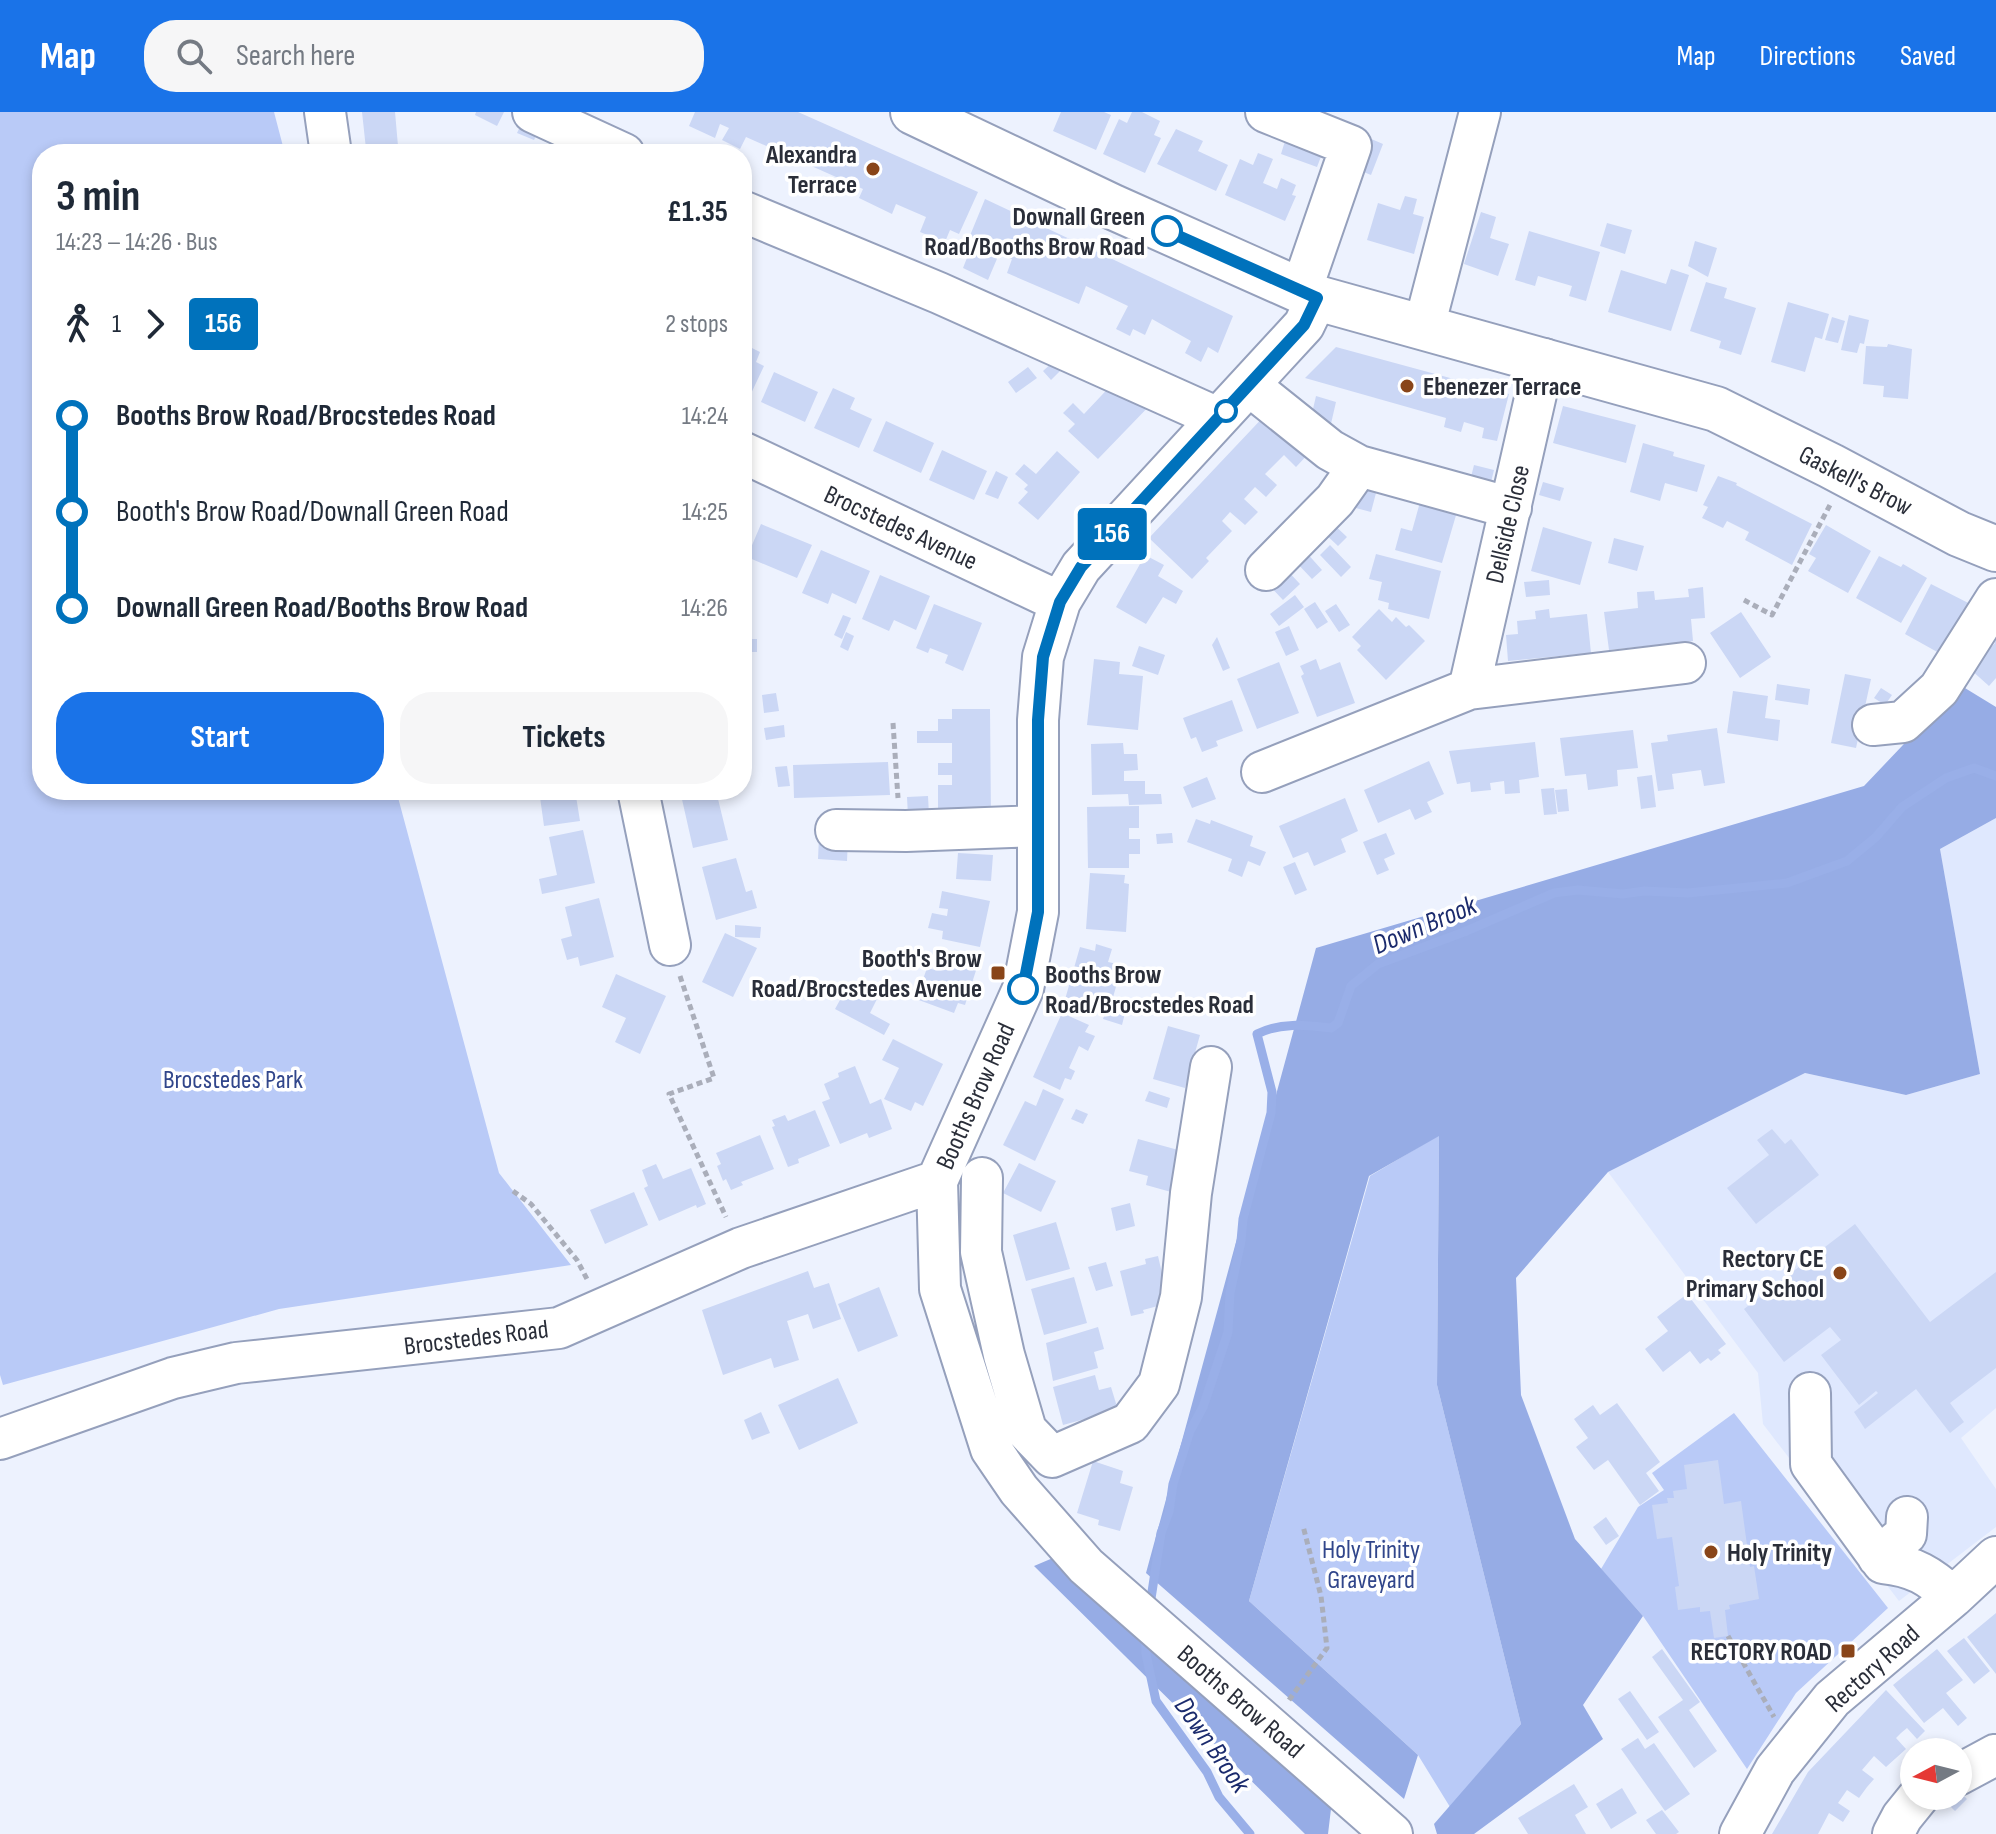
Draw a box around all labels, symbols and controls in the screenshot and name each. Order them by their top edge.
search box [144,20,704,92]
text: Map [40,34,96,79]
icon: search [172,34,216,78]
text: Search here [236,38,355,74]
text: Map [1677,40,1716,73]
text: Directions [1760,40,1856,73]
text: Saved [1900,40,1956,73]
place label: Alexandra Terrace [765,140,857,201]
marker: Alexandra Terrace [864,160,882,178]
text: 3 min [56,170,140,223]
text: £1.35 [667,194,728,230]
place label: Downall Green Road/Booths Brow Road [924,202,1145,263]
marker: Downall Green Road/Booths Brow Road [1152,216,1182,246]
text: 14:23 – 14:26 · Bus [56,227,218,258]
icon: walk [56,302,100,346]
icon: forward [133,302,177,346]
text: 156 [205,307,242,340]
text: 1 [112,309,121,340]
text: 2 stops [665,309,728,340]
place label: Ebenezer Terrace [1423,372,1581,403]
marker: Ebenezer Terrace [1398,377,1416,395]
text: Booths Brow Road/Brocstedes Road [116,398,496,434]
unlabelled marker [1215,400,1237,422]
text: 14:24 [682,401,728,432]
street label: Gaskell's Brow [1793,440,1918,523]
street label: Dellside Close [1480,462,1537,587]
street label: Brocstedes Avenue [819,479,982,577]
text: Booth's Brow Road/Downall Green Road [116,494,509,530]
text: 14:25 [682,497,728,528]
line badge: 156 [1066,508,1158,560]
text: 156 [1094,517,1130,550]
text: Downall Green Road/Booths Brow Road [116,590,528,626]
text: 14:26 [681,593,728,624]
button: Start [56,692,384,784]
button: Tickets [400,692,728,784]
water label: Down Brook [1368,888,1483,962]
place label: Booth's Brow Road/Brocstedes Avenue [751,944,982,1005]
place label: Booths Brow Road/Brocstedes Road [1045,960,1254,1021]
marker: Booth's Brow Road/Brocstedes Avenue [989,964,1007,982]
marker: Booths Brow Road/Brocstedes Road [1008,974,1038,1004]
street label: Booths Brow Road [930,1019,1022,1175]
park label: Brocstedes Park [163,1065,303,1096]
place label: Rectory CE Primary School [1686,1244,1824,1305]
marker: Rectory CE Primary School [1831,1264,1849,1282]
street label: Brocstedes Road [402,1314,550,1363]
park label: Holy Trinity Graveyard [1322,1535,1420,1596]
place label: Holy Trinity [1727,1538,1832,1569]
marker: Holy Trinity [1702,1543,1720,1561]
street label: Rectory Road [1820,1619,1927,1719]
place label: RECTORY ROAD [1691,1637,1832,1668]
street label: Booths Brow Road [1171,1639,1309,1765]
marker: RECTORY ROAD [1839,1642,1857,1660]
water label: Down Brook [1167,1691,1258,1800]
north arrow [1900,1738,1972,1810]
map controls [1900,1738,1972,1810]

